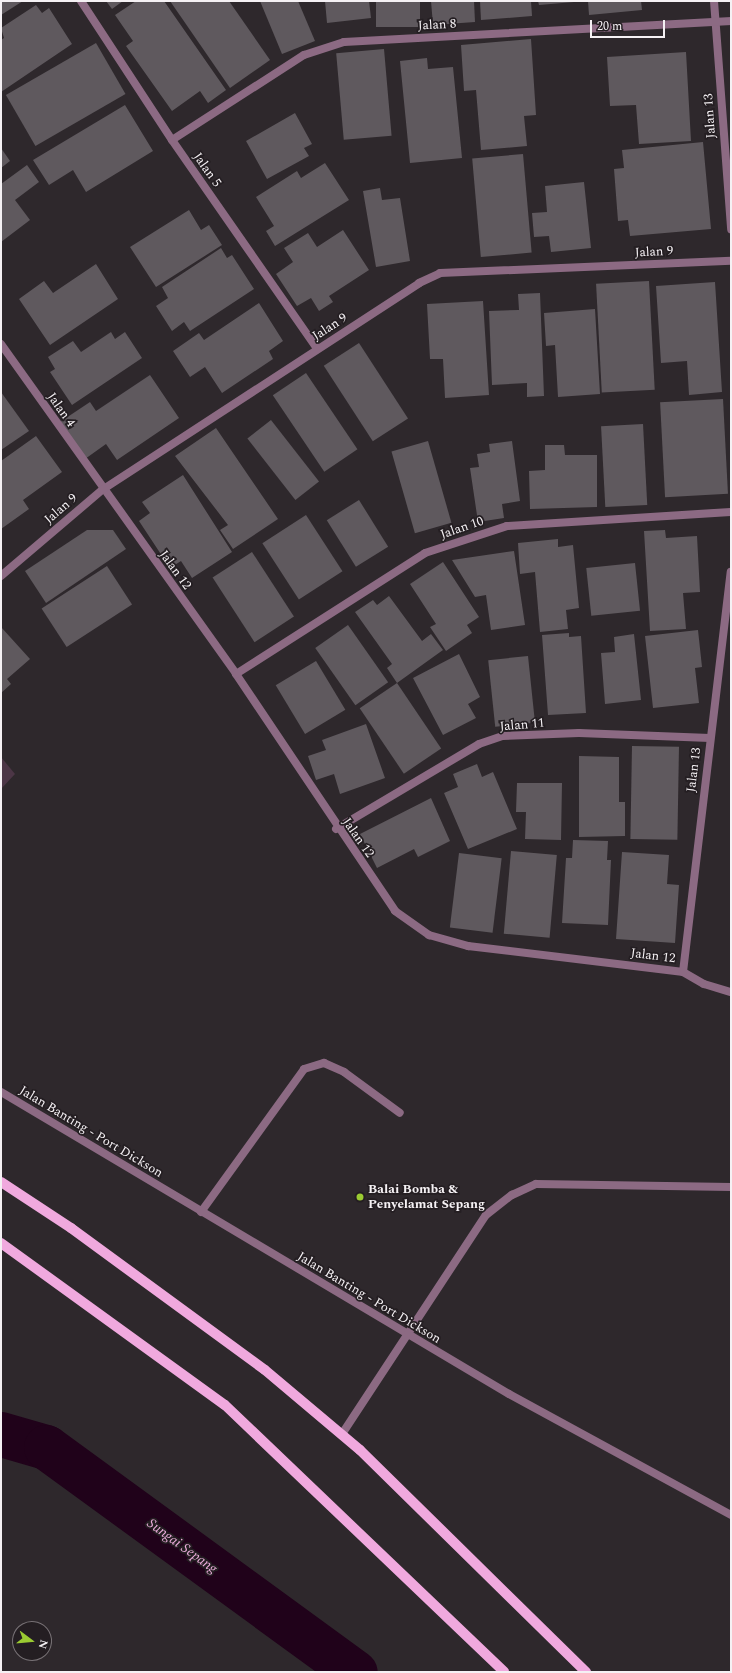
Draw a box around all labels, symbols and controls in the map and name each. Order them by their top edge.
scale bar [592,12,667,38]
street label: Jalan 8 [417,16,457,34]
text: 20 m [597,17,622,36]
street label: Jalan 13 [701,93,719,139]
street label: Jalan 5 [190,150,224,190]
street label: Jalan 9 [634,243,674,261]
street label: Jalan 9 [310,310,350,344]
street label: Jalan 4 [44,390,78,430]
street label: Jalan 9 [41,490,81,528]
street label: Jalan 10 [438,513,486,543]
street label: Jalan 12 [155,547,195,593]
street label: Jalan 11 [499,715,545,735]
street label: Jalan 13 [684,747,704,793]
street label: Jalan 12 [339,815,377,861]
street label: Jalan 12 [630,946,676,966]
street label: Jalan Banting - Port Dickson [16,1083,166,1181]
place label: Balai Bomba & Penyelamat Sepang [368,1182,485,1213]
marker: Balai Bomba & Penyelamat Sepang [355,1192,365,1202]
street label: Jalan Banting - Port Dickson [294,1249,444,1347]
water label: Sungai Sepang [144,1515,220,1577]
north arrow [12,1621,52,1661]
text: N [34,1638,52,1651]

